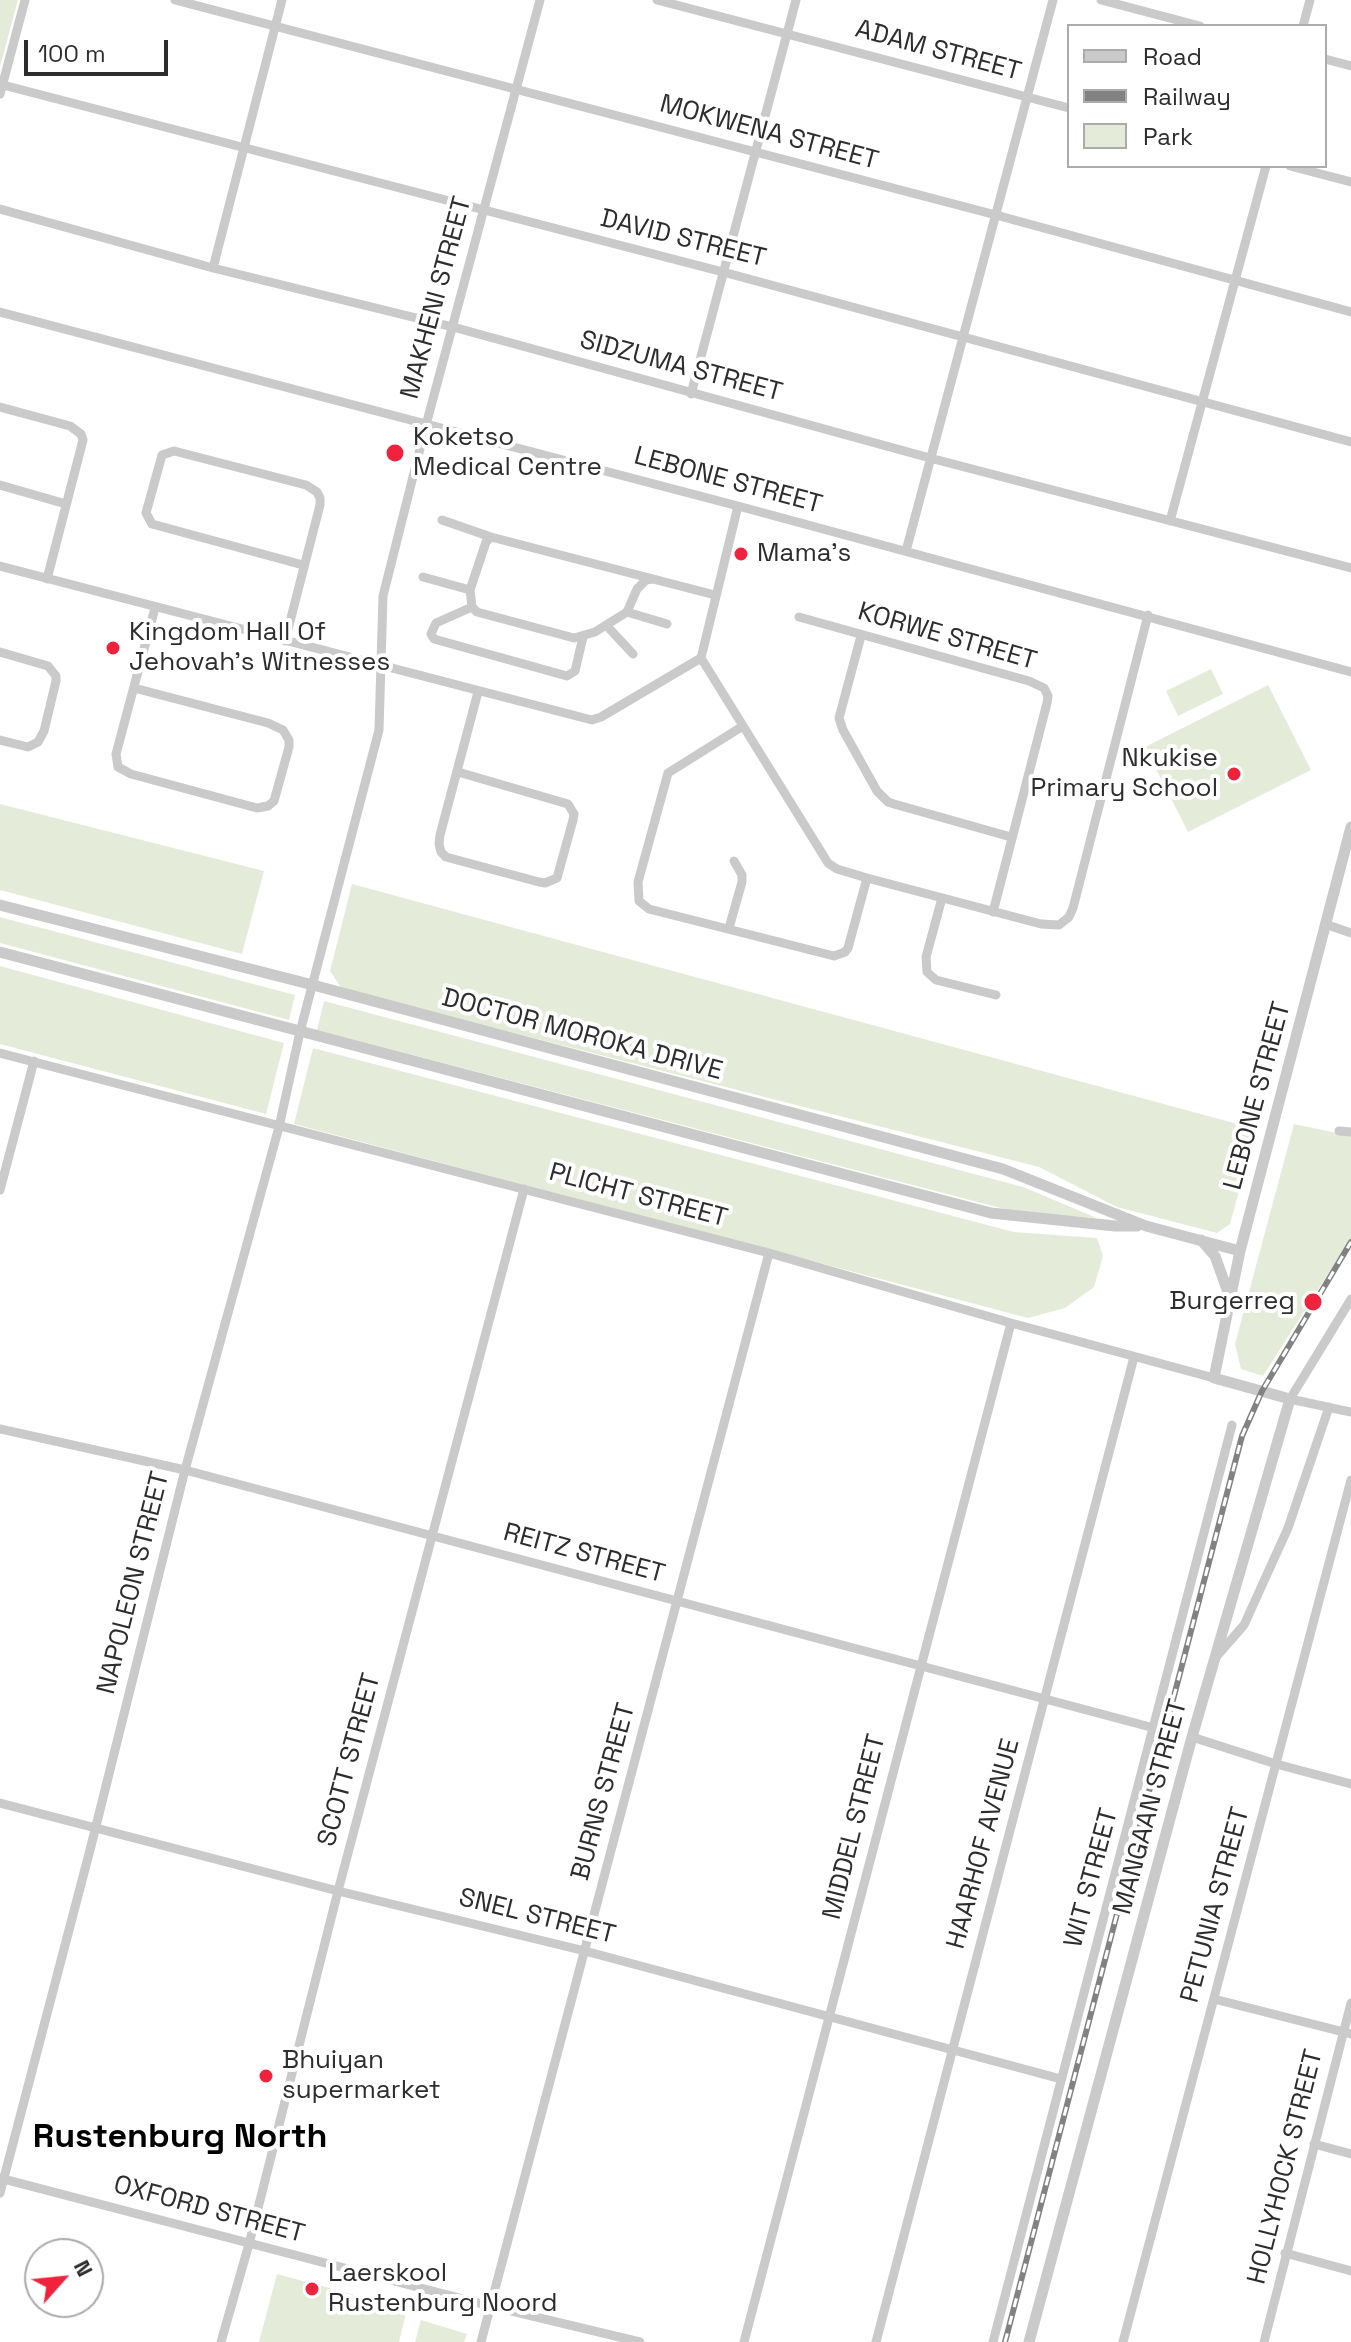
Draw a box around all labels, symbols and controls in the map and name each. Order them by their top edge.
street label: ADAM STREET [852,14,1024,88]
scale bar [28,24,172,74]
legend [1067,24,1327,168]
text: 100 m [38,38,106,69]
text: Road [1143,41,1202,72]
text: Railway [1143,81,1231,112]
street label: MOKWENA STREET [656,89,882,177]
text: Park [1143,121,1193,152]
street label: MAKHENI STREET [395,193,479,403]
street label: DAVID STREET [597,203,769,275]
street label: SIDZUMA STREET [576,325,786,409]
place label: Koketso Medical Centre [413,422,602,484]
street label: LEBONE STREET [631,441,825,521]
marker: Koketso Medical Centre [384,442,406,464]
place label: Mama's [757,538,851,570]
marker: Mama's [732,545,750,563]
street label: KORWE STREET [854,597,1040,677]
place label: Kingdom Hall Of Jehovah's Witnesses [129,617,390,678]
marker: Kingdom Hall Of Jehovah's Witnesses [104,639,122,657]
place label: Nkukise Primary School [1031,743,1218,804]
marker: Nkukise Primary School [1225,765,1243,783]
street label: DOCTOR MOROKA DRIVE [438,983,726,1087]
street label: LEBONE STREET [1218,999,1298,1193]
street label: PLICHT STREET [545,1157,731,1235]
place label: Burgerreg [1169,1286,1295,1318]
marker: Burgerreg [1302,1291,1324,1313]
street label: NAPOLEON STREET [91,1468,177,1698]
street label: REITZ STREET [500,1517,668,1591]
street label: SCOTT STREET [312,1670,388,1850]
street label: MANGAAN STREET [1107,1696,1195,1918]
street label: BURNS STREET [565,1700,643,1884]
street label: MIDDEL STREET [817,1731,893,1923]
street label: HAARHOF AVENUE [941,1735,1027,1953]
street label: PETUNIA STREET [1175,1804,1257,2006]
street label: WIT STREET [1058,1805,1126,1951]
street label: SNEL STREET [456,1882,618,1952]
place label: Bhuiyan supermarket [282,2045,441,2106]
street label: HOLLYHOCK STREET [1242,2046,1330,2288]
marker: Bhuiyan supermarket [257,2067,275,2085]
district label: Rustenburg North [33,2118,327,2158]
street label: OXFORD STREET [110,2170,308,2250]
north arrow [24,2238,104,2318]
text: N [68,2255,99,2281]
place label: Laerskool Rustenburg Noord [328,2258,557,2320]
marker: Laerskool Rustenburg Noord [303,2280,321,2298]

